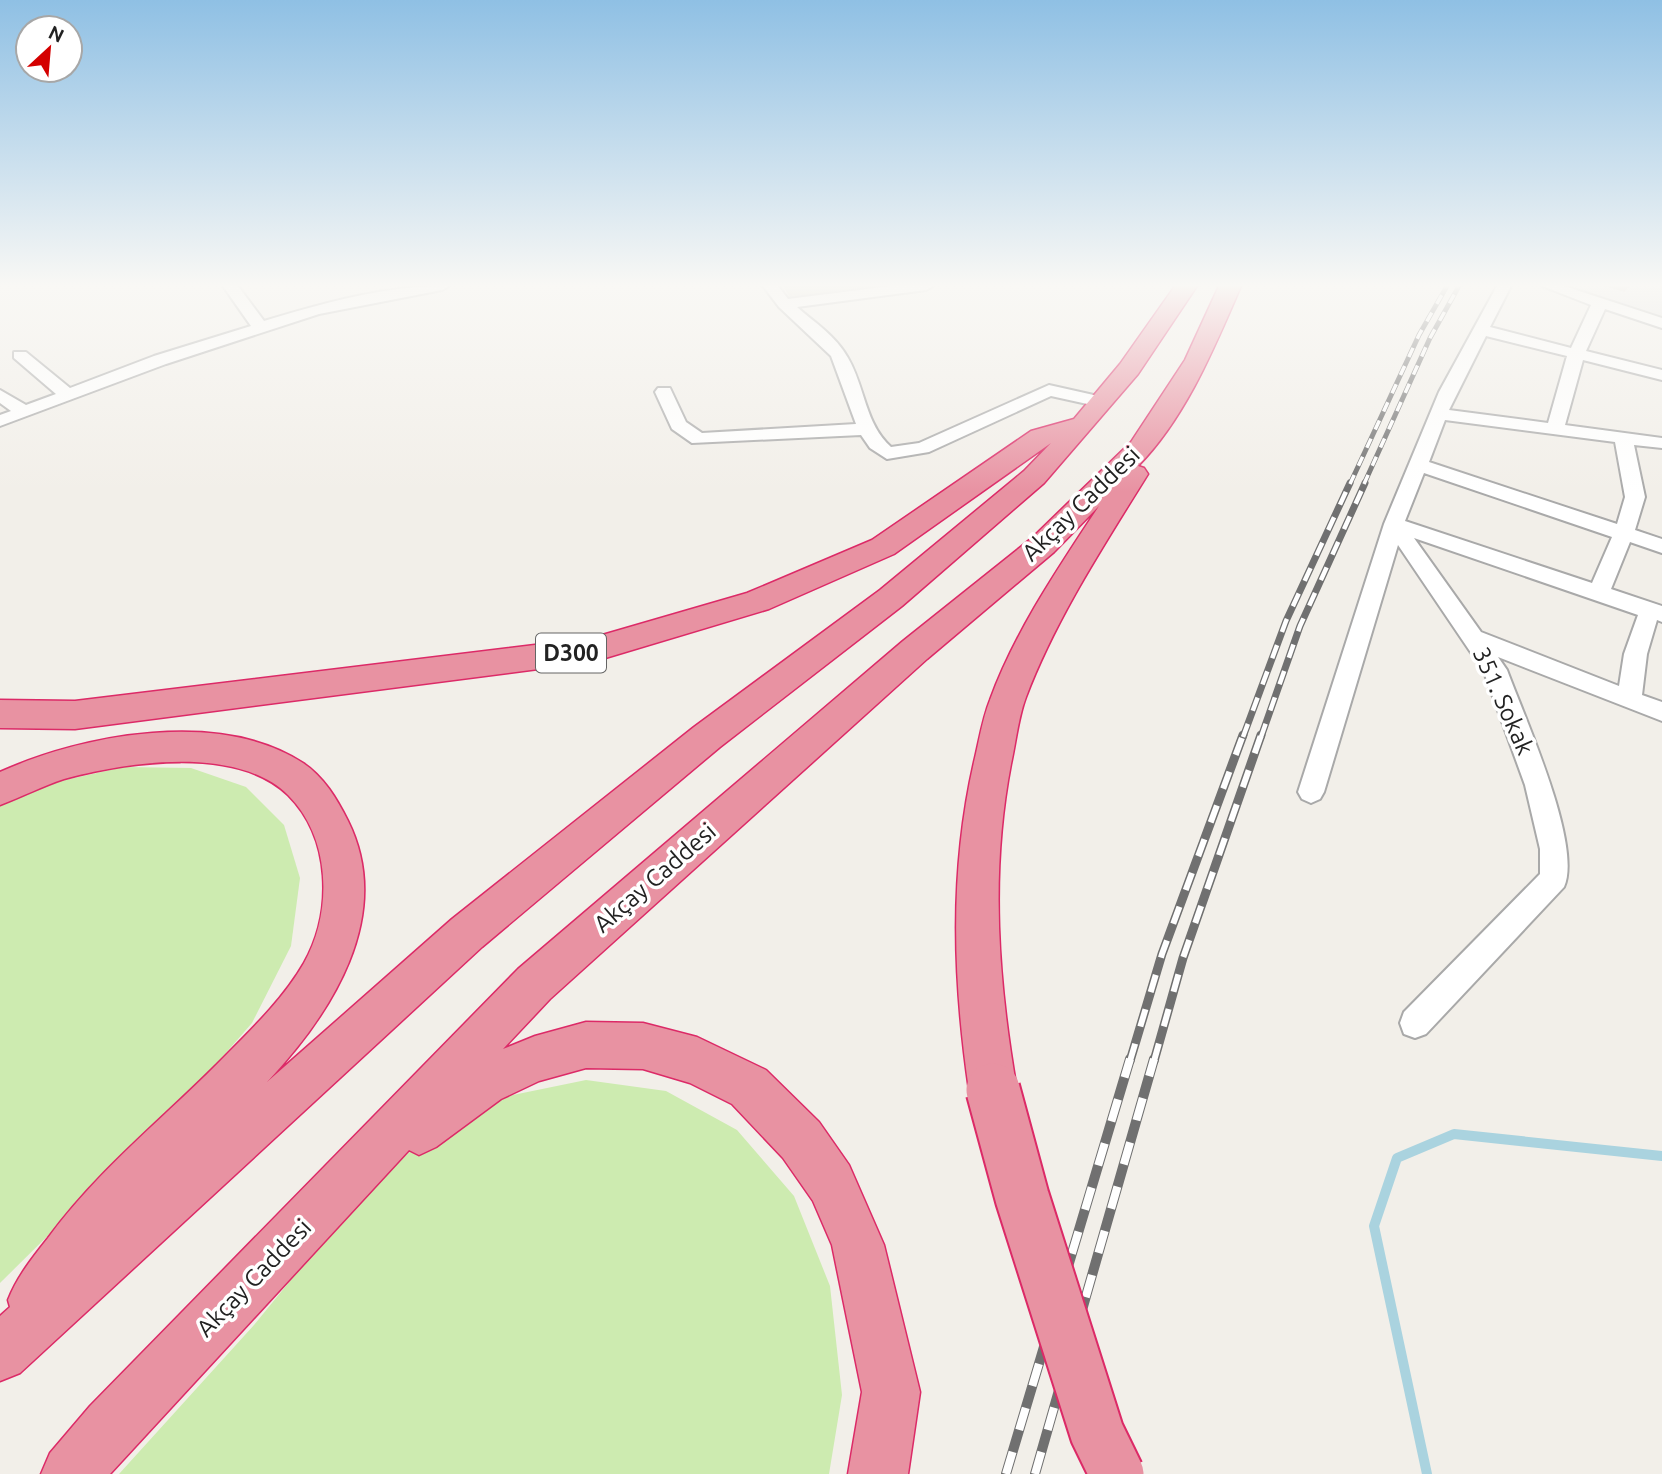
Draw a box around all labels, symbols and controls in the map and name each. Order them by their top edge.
north arrow [14,14,84,84]
text: N [45,21,68,47]
street label: Akçay Caddesi [1016,441,1145,566]
road number: D300 [536,634,606,673]
street label: 351. Sokak [1468,643,1539,759]
street label: Akçay Caddesi [588,817,721,938]
street label: Akçay Caddesi [191,1213,316,1342]

